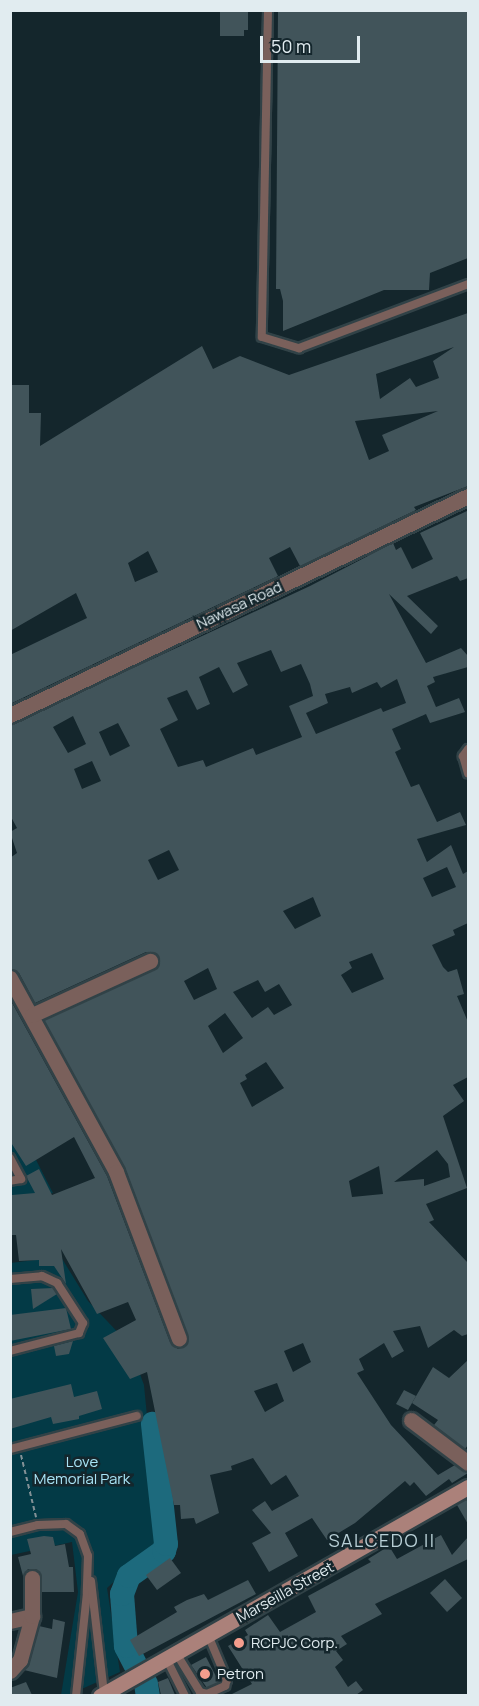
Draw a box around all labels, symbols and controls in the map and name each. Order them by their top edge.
scale bar [263,24,364,62]
text: 50 m [271,34,311,58]
street label: Nawasa Road [193,577,285,633]
park label: Love Memorial Park [34,1452,130,1487]
district label: SALCEDO II [329,1529,435,1551]
street label: Marseilla Street [233,1558,337,1626]
place label: RCPJC Corp. [251,1634,338,1652]
marker: RCPJC Corp. [232,1636,246,1650]
place label: Petron [217,1665,264,1683]
marker: Petron [198,1667,212,1681]

